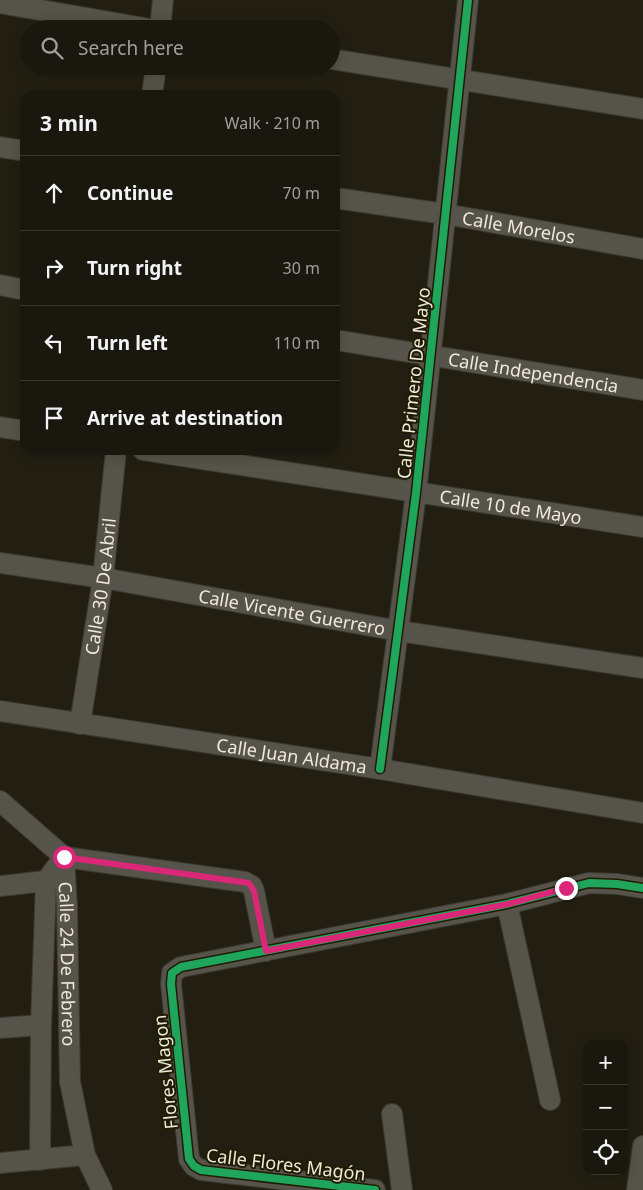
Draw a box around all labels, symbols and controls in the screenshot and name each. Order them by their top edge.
search box [20,20,340,75]
icon: search [38,34,66,62]
text: Search here [78,35,184,61]
text: 3 min [40,109,98,137]
text: Walk · 210 m [225,112,320,134]
icon: ahead [40,179,68,207]
text: Continue [87,180,173,206]
text: 70 m [283,182,320,204]
street label: Calle Morelos [460,205,577,249]
icon: right [40,254,68,282]
text: Turn right [87,255,182,281]
text: 30 m [283,257,320,279]
street label: Calle Primero De Mayo [391,286,435,480]
icon: left [40,329,68,357]
text: Turn left [87,330,168,356]
text: 110 m [273,332,320,354]
street label: Calle Independencia [446,347,620,398]
icon: arrive [40,404,68,432]
text: Arrive at destination [87,405,283,431]
street label: Calle 10 de Mayo [438,484,583,529]
street label: Calle 30 De Abril [79,517,121,657]
street label: Calle Vicente Guerrero [197,583,387,640]
street label: Calle Juan Aldama [215,732,369,779]
route start [53,846,76,869]
route end [555,877,578,900]
street label: Calle 24 De Febrero [53,881,81,1046]
street label: Flores Magon [147,1014,183,1130]
map controls [583,1040,628,1175]
button: + [583,1040,628,1085]
button: − [583,1085,628,1130]
button: locate [583,1130,628,1175]
street label: Calle Flores Magón [205,1142,367,1186]

